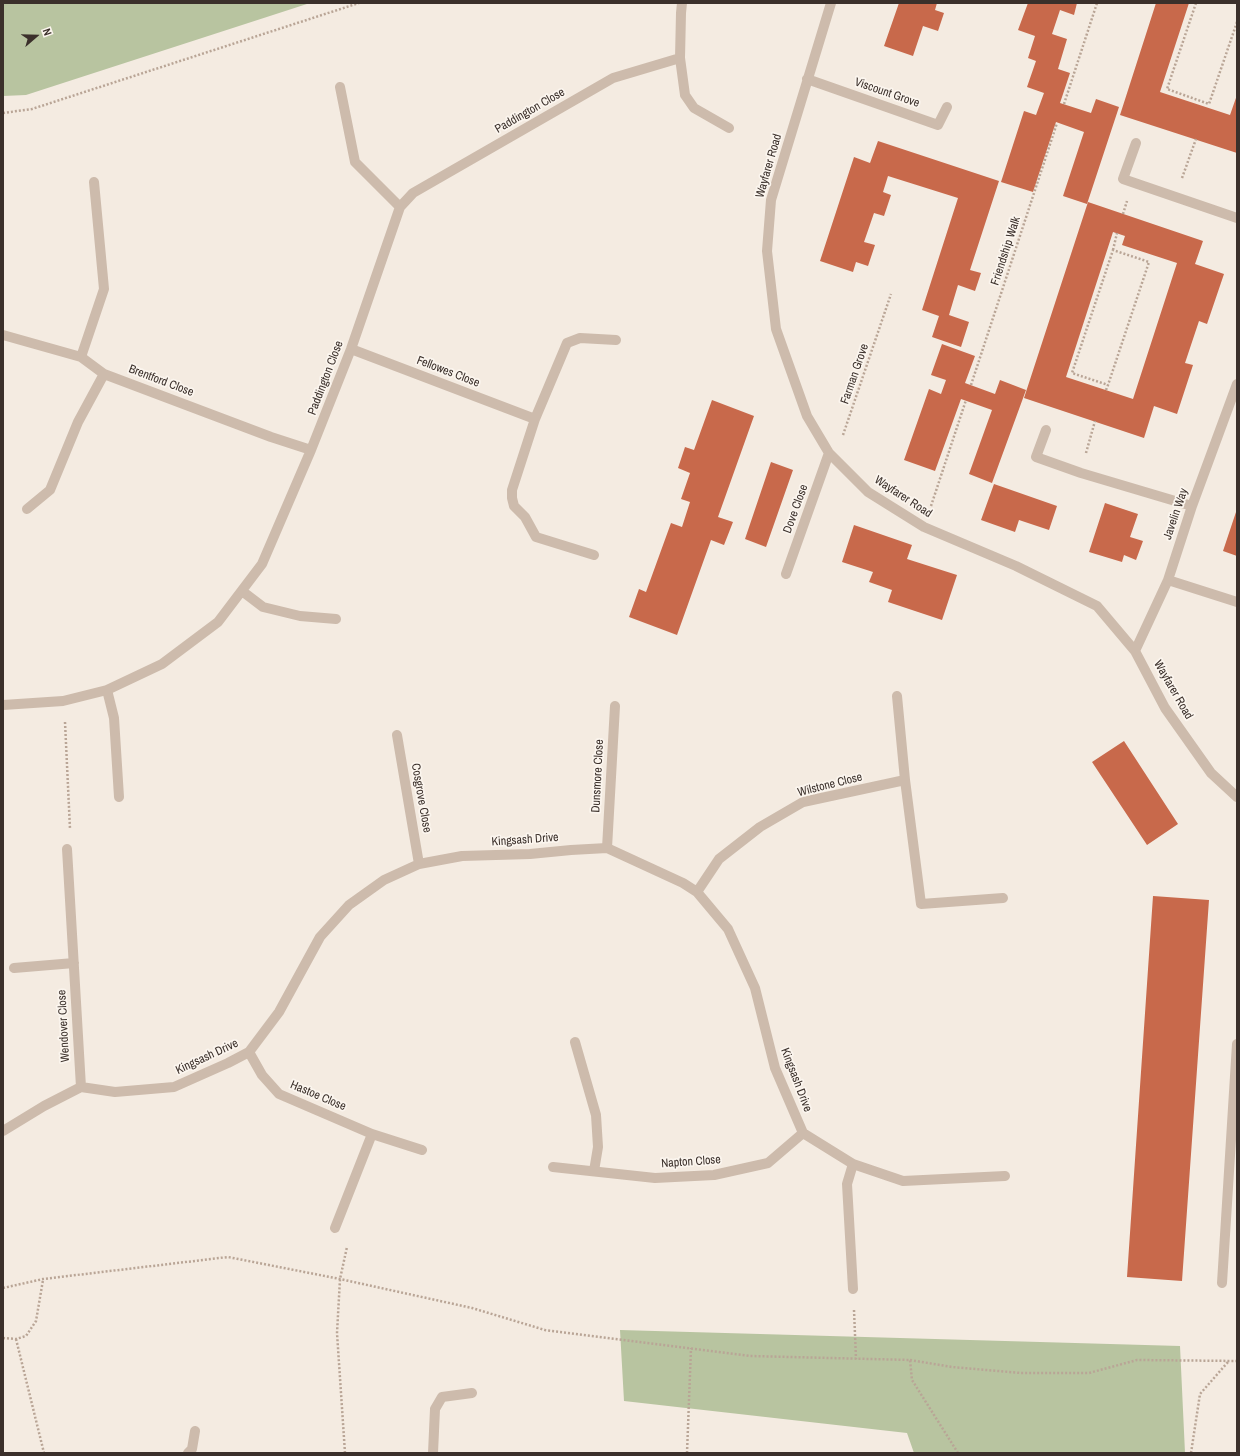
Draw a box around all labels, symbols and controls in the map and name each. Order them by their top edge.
north arrow [16,16,56,56]
text: N [40,26,55,37]
street label: Viscount Grove [853,75,921,111]
street label: Paddington Close [493,85,567,137]
street label: Wayfarer Road [753,132,785,200]
street label: Friendship Walk [988,215,1024,287]
street label: Paddington Close [305,339,347,417]
street label: Farman Grove [838,342,872,406]
street label: Fellowes Close [415,353,481,391]
street label: Brentford Close [127,362,195,400]
street label: Wayfarer Road [871,473,935,521]
street label: Dove Close [781,483,811,535]
street label: Javelin Way [1161,486,1191,542]
street label: Wayfarer Road [1150,658,1196,722]
street label: Dunsmore Close [589,739,607,813]
street label: Cosgrove Close [408,762,434,834]
street label: Wilstone Close [796,770,864,800]
street label: Kingsash Drive [491,830,559,850]
street label: Wendover Close [55,989,73,1063]
street label: Kingsash Drive [173,1036,241,1078]
street label: Kingsash Drive [777,1046,815,1114]
street label: Hastoe Close [288,1078,348,1114]
street label: Napton Close [661,1153,721,1171]

